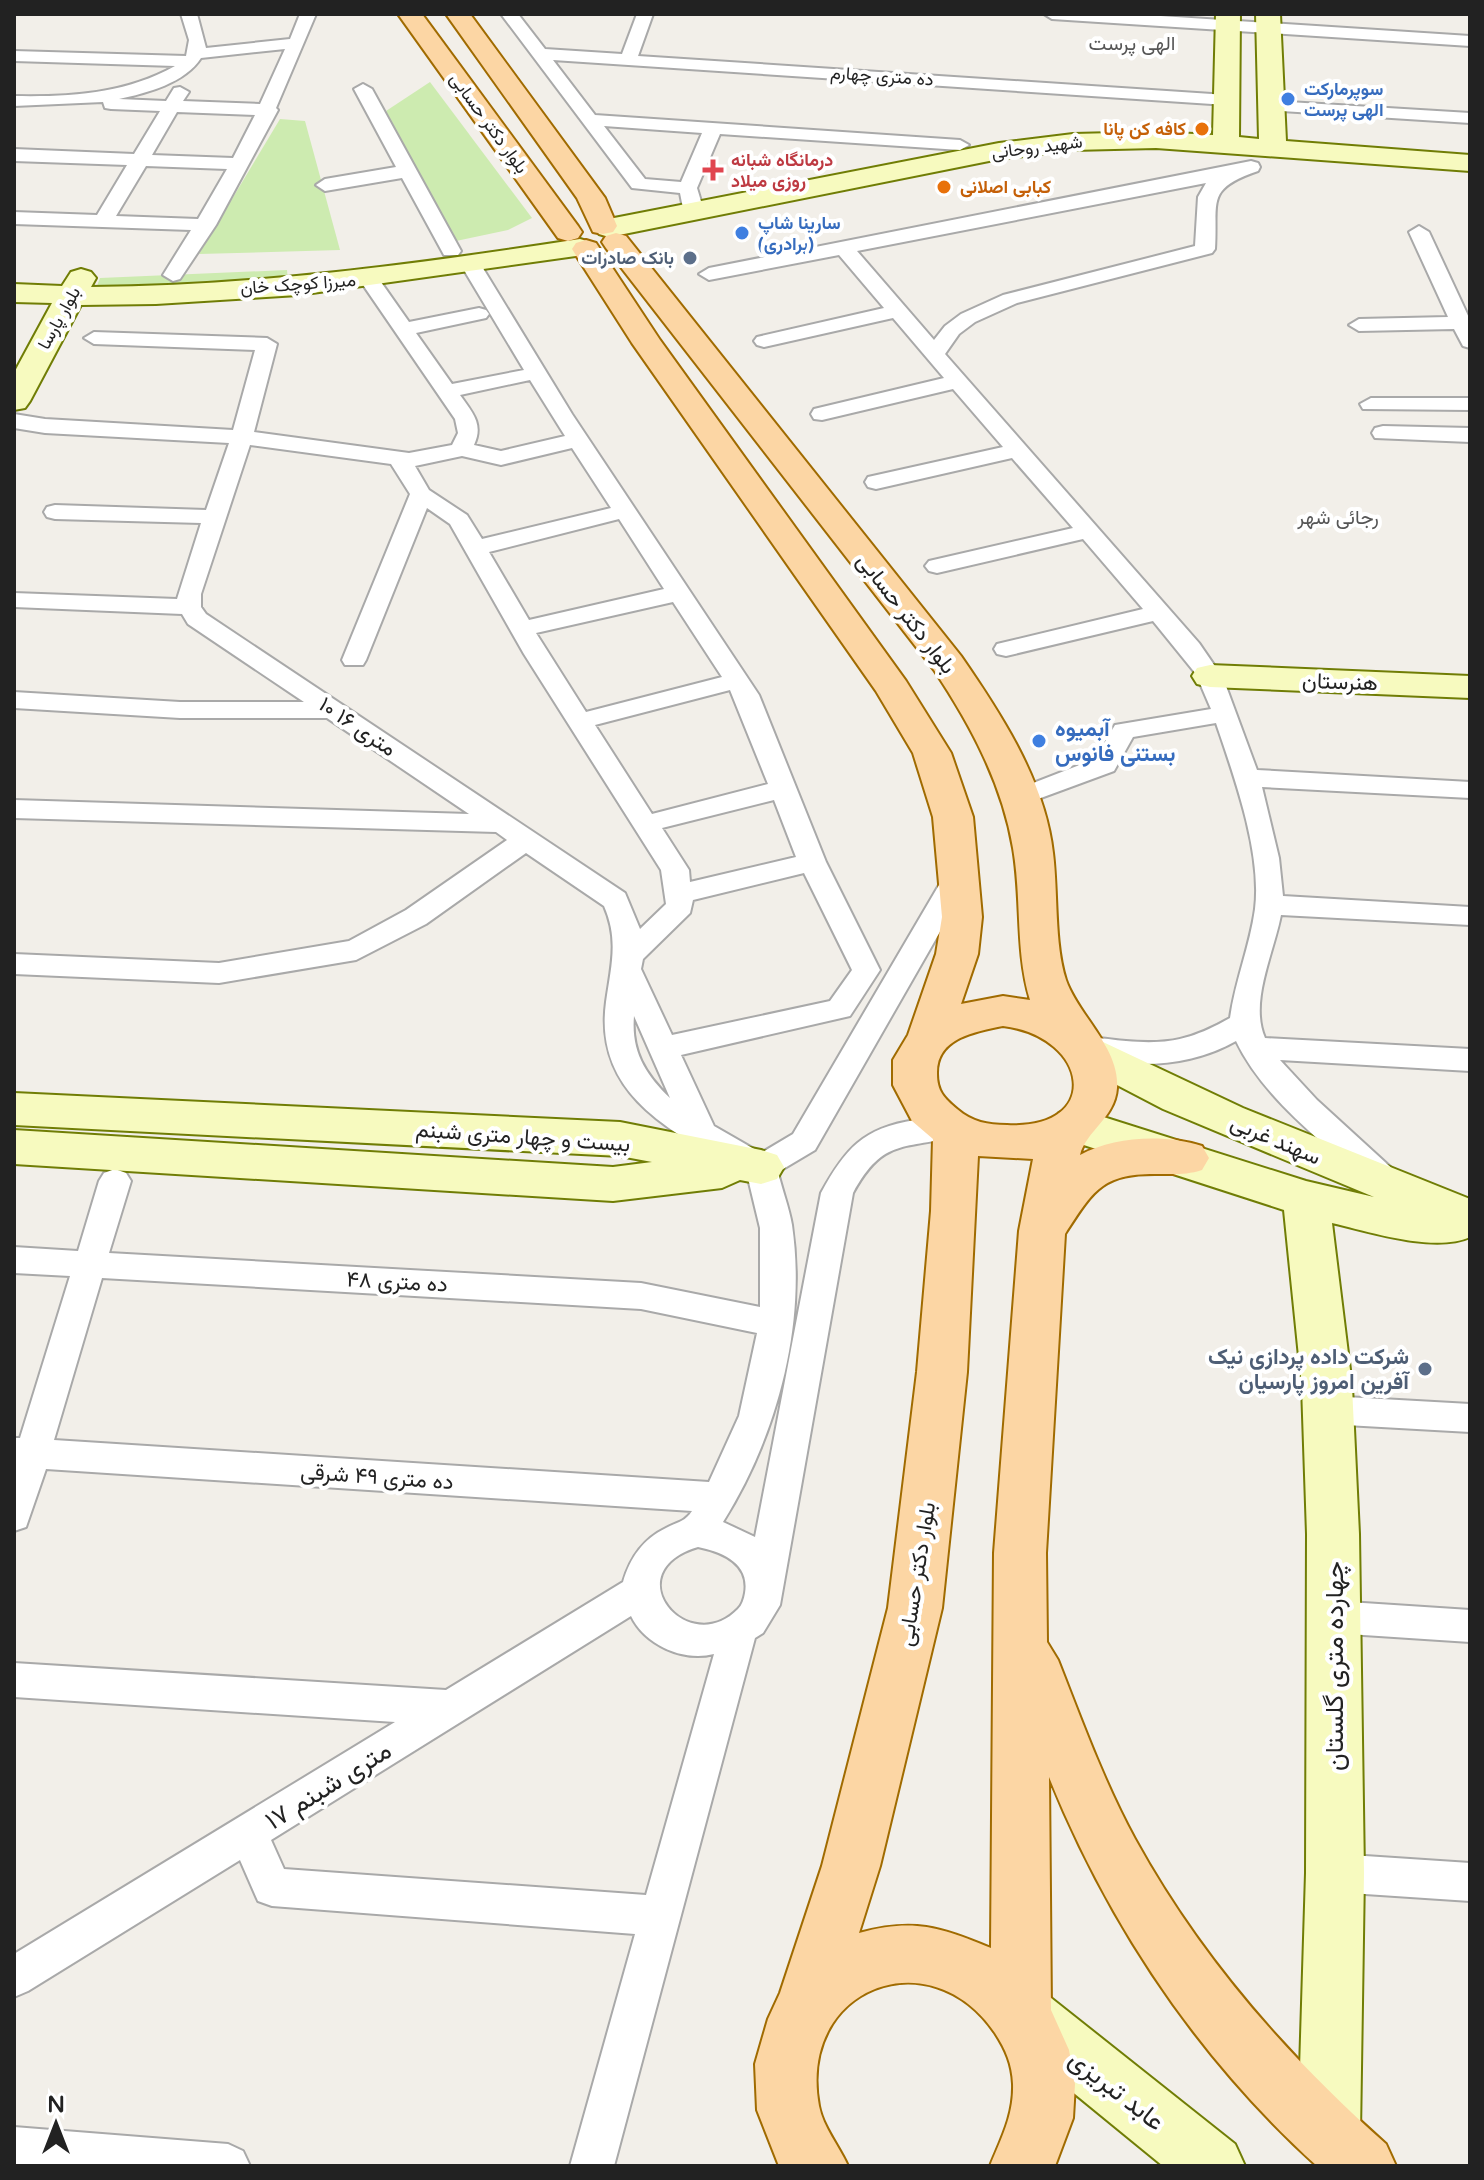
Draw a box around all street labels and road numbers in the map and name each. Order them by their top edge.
street label: ده متری چهارم [830,61,934,92]
street label: بلوار دکتر حسابی [445,68,533,178]
street label: شهید روحانی [990,131,1084,163]
street label: میرزا کوچک خان [239,269,357,300]
street label: بلوار پارسا [33,283,86,354]
street label: بلوار دکتر حسابی [851,548,961,679]
street label: هنرستان [1302,668,1378,696]
street label: ۱۰ متری ۱۶ [314,692,401,762]
street label: سهند غربی [1227,1109,1325,1171]
street label: بیست و چهار متری شبنم [415,1117,631,1158]
street label: ده متری ۴۸ [346,1266,448,1298]
street label: ده متری ۴۹ شرقی [299,1459,454,1495]
street label: بلوار دکتر حسابی [893,1500,941,1648]
street label: چهارده متری گلستان [1319,1561,1352,1771]
street label: ۱۷ متری شبنم [260,1734,398,1837]
street label: عابد تبریزی [1063,2043,1171,2137]

